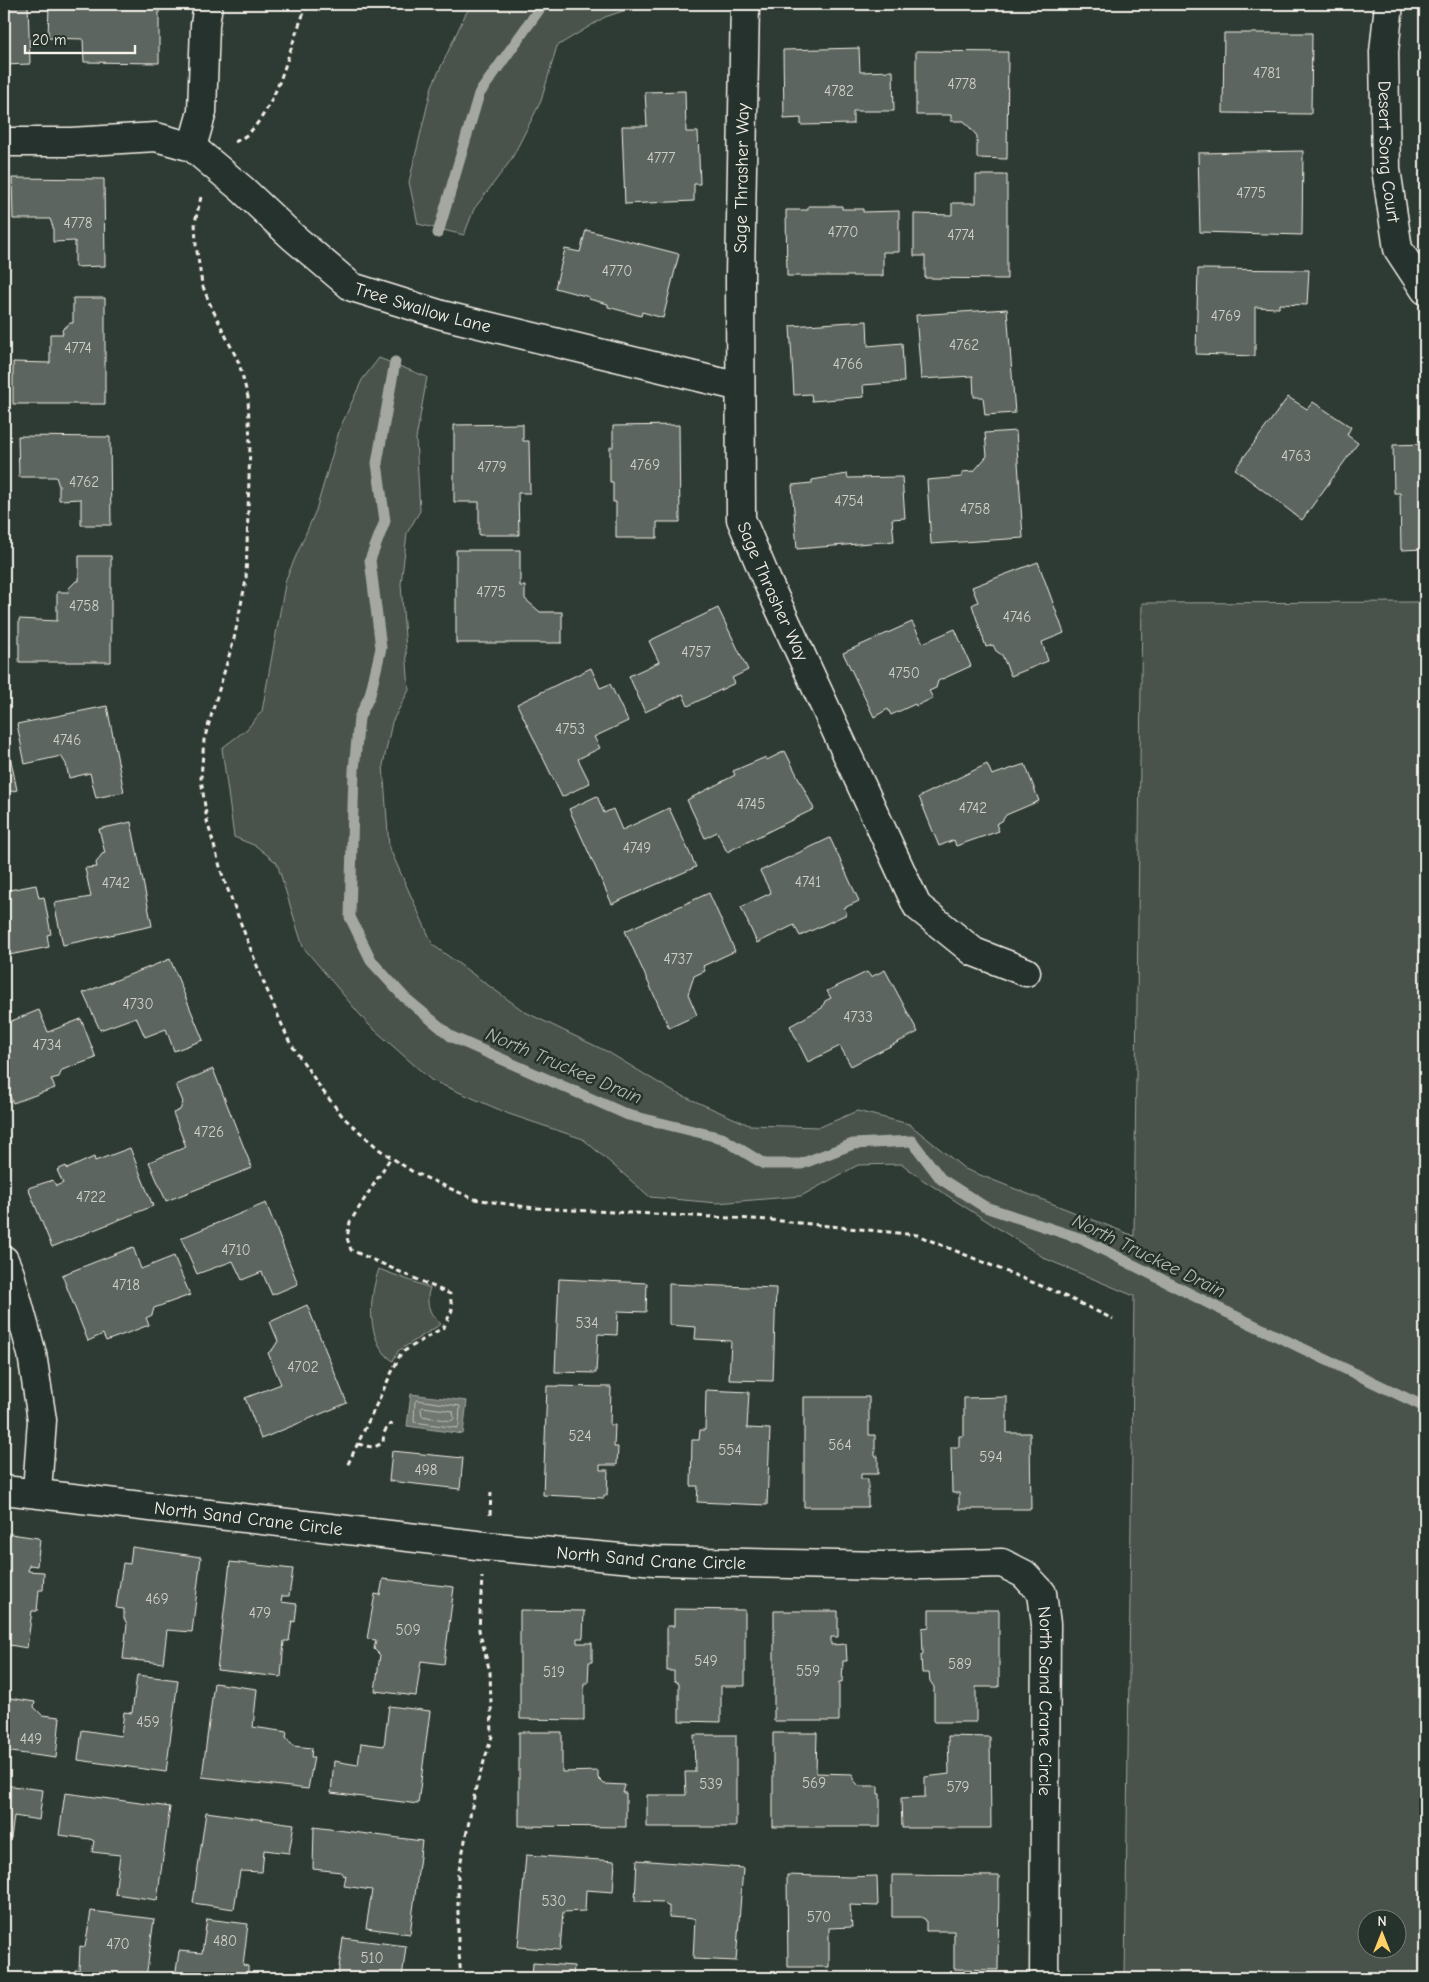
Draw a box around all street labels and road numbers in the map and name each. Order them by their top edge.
street label: Desert Song Court [1374,80,1404,225]
street label: Sage Thrasher Way [730,102,754,253]
street label: Tree Swallow Lane [352,278,493,337]
street label: Sage Thrasher Way [733,519,813,665]
street label: North Sand Crane Circle [153,1497,344,1540]
street label: North Sand Crane Circle [556,1542,746,1573]
street label: North Sand Crane Circle [1033,1605,1057,1796]

